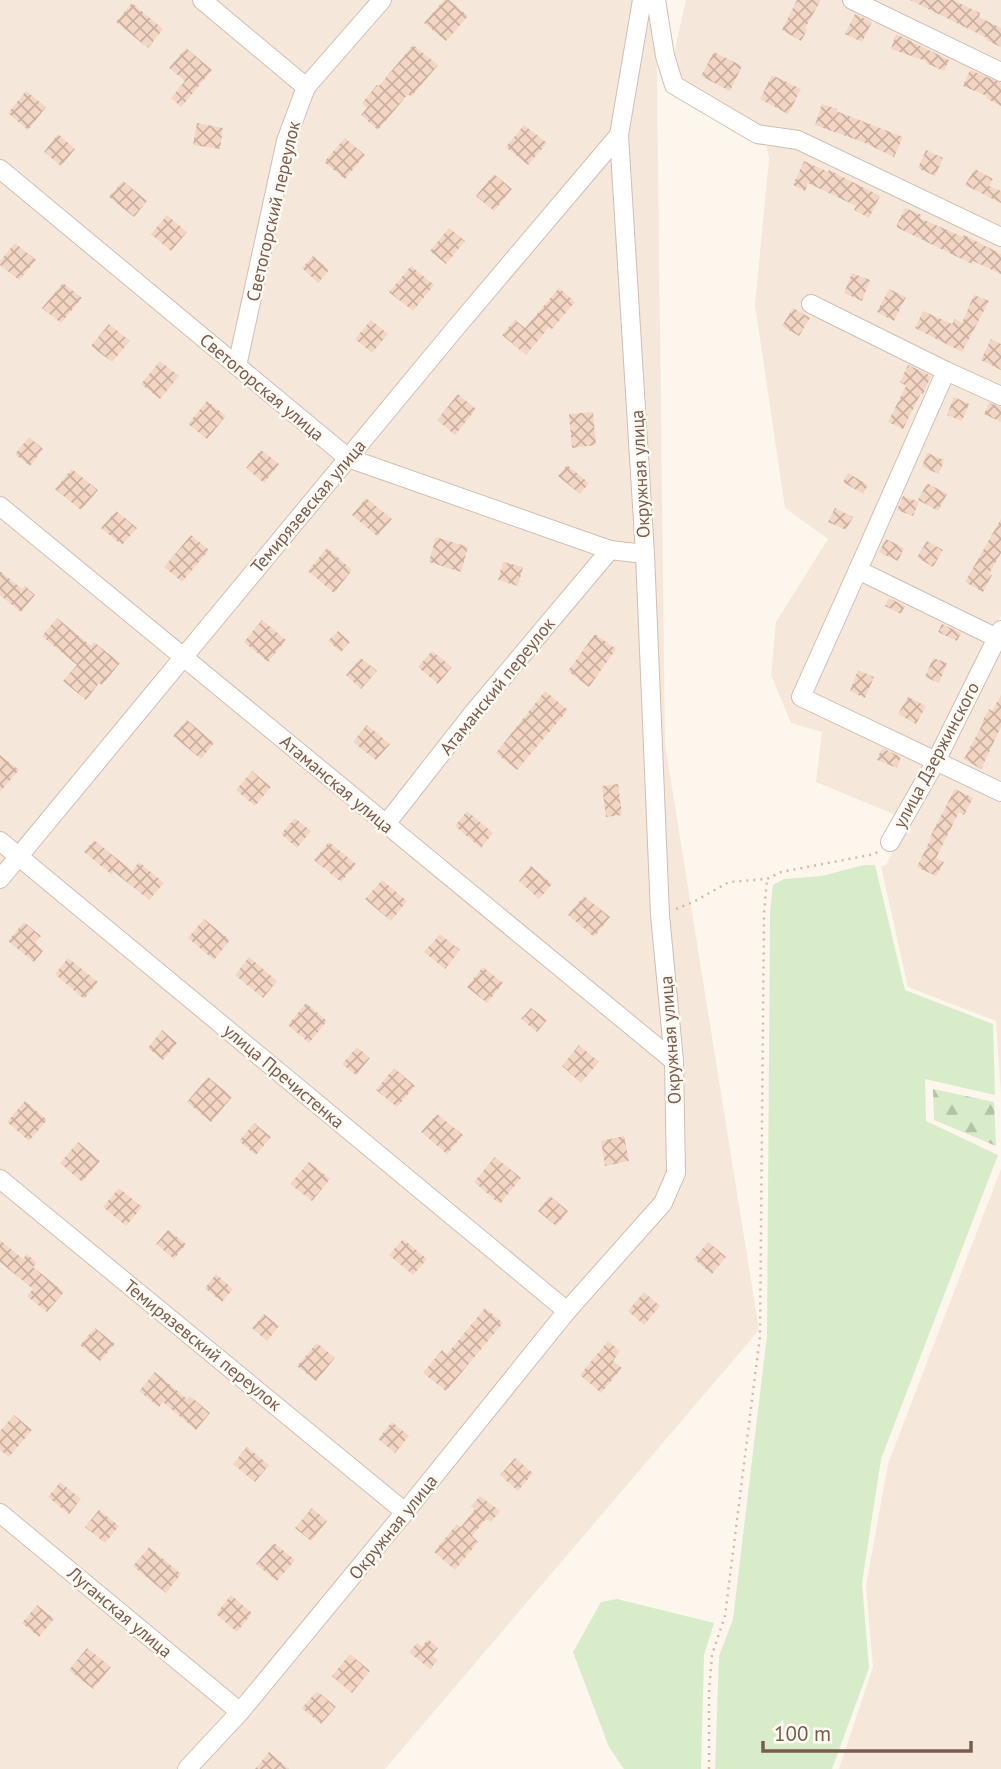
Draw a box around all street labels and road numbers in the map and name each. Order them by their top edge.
street label: Светогорский переулок [241,118,305,304]
street label: Светогорская улица [195,328,329,446]
street label: Окружная улица [625,409,655,539]
street label: Темирязевская улица [245,434,371,578]
street label: Атаманский переулок [434,612,560,759]
street label: улица Дзержинского [888,678,984,832]
street label: Атаманская улица [276,730,398,838]
street label: Окружная улица [654,975,686,1105]
street label: улица Пречистенка [219,1019,349,1133]
street label: Темирязевский переулок [119,1274,287,1416]
street label: Окружная улица [344,1470,442,1584]
street label: Луганская улица [62,1561,177,1663]

